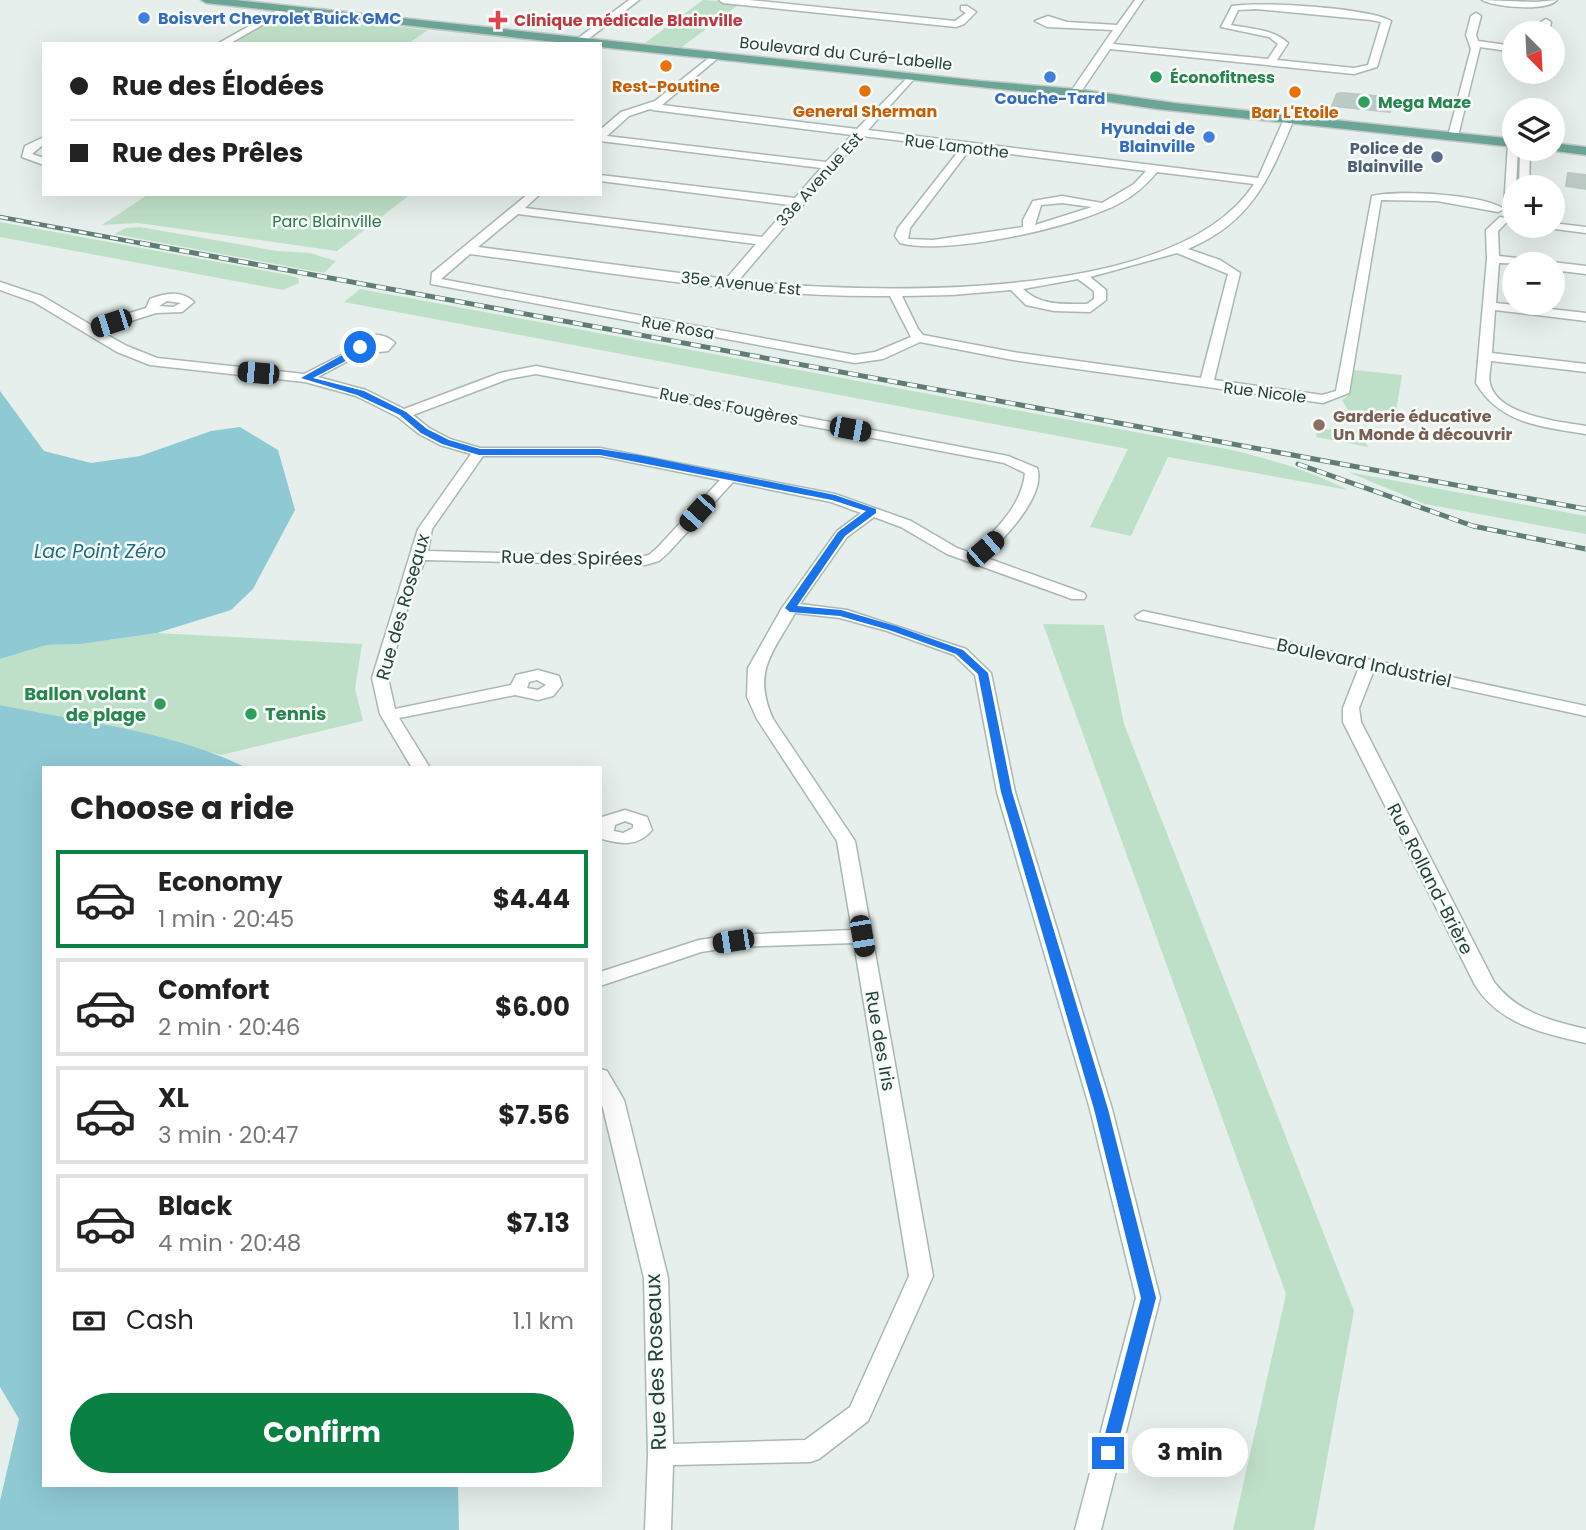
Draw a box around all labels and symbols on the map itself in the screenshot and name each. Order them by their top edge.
place label: Boisvert Chevrolet Buick GMC [158,7,401,30]
place label: Clinique médicale Blainville [514,9,743,32]
marker: Boisvert Chevrolet Buick GMC [136,10,152,26]
marker: Clinique médicale Blainville [488,10,508,30]
north arrow [1502,21,1564,84]
street label: Boulevard du Curé-Labelle [738,31,954,76]
marker: Rest-Poutine [658,58,674,74]
place label: Éconofitness [1170,66,1275,89]
marker: Couche-Tard [1042,69,1058,85]
marker: Éconofitness [1148,69,1164,85]
place label: Rest-Poutine [612,75,720,98]
marker: General Sherman [857,83,873,99]
marker: Bar L'Etoile [1287,84,1303,100]
place label: Couche-Tard [995,87,1105,110]
place label: Mega Maze [1378,91,1471,114]
marker: Mega Maze [1356,94,1372,110]
place label: General Sherman [793,100,937,123]
place label: Bar L'Etoile [1251,101,1339,124]
place label: Hyundai de Blainville [1101,117,1195,158]
street label: 33e Avenue Est [771,127,868,232]
street label: Rue Lamothe [904,129,1010,164]
marker: Hyundai de Blainville [1201,129,1217,145]
place label: Police de Blainville [1347,137,1423,178]
marker: Police de Blainville [1429,149,1445,165]
park label: Parc Blainville [272,210,382,233]
street label: 35e Avenue Est [680,266,802,301]
car [88,307,135,339]
street label: Rue Rosa [640,310,716,345]
route start [344,331,376,363]
car [237,361,280,385]
street label: Rue Nicole [1222,376,1308,409]
street label: Rue des Fougères [657,382,800,431]
place label: Garderie éducative Un Monde à découvrir [1333,405,1512,446]
car [828,415,873,443]
marker: Garderie éducative Un Monde à découvrir [1311,417,1327,433]
car [676,490,719,536]
car [963,527,1008,571]
street label: Rue des Roseaux [370,530,435,683]
water label: Lac Point Zéro [34,538,166,565]
street label: Rue des Spirées [501,544,643,571]
street label: Boulevard Industriel [1274,632,1454,693]
place label: Ballon volant de plage [24,681,146,727]
marker: Ballon volant de plage [152,696,168,712]
place label: Tennis [265,701,326,726]
marker: Tennis [243,706,259,722]
street label: Rue Rolland-Brière [1381,799,1479,959]
car [849,913,876,959]
car [711,927,756,955]
street label: Rue des Iris [859,989,902,1093]
street label: Rue des Roseaux [638,1273,673,1451]
callout: 3 min [1132,1428,1248,1478]
route end [1092,1437,1124,1469]

